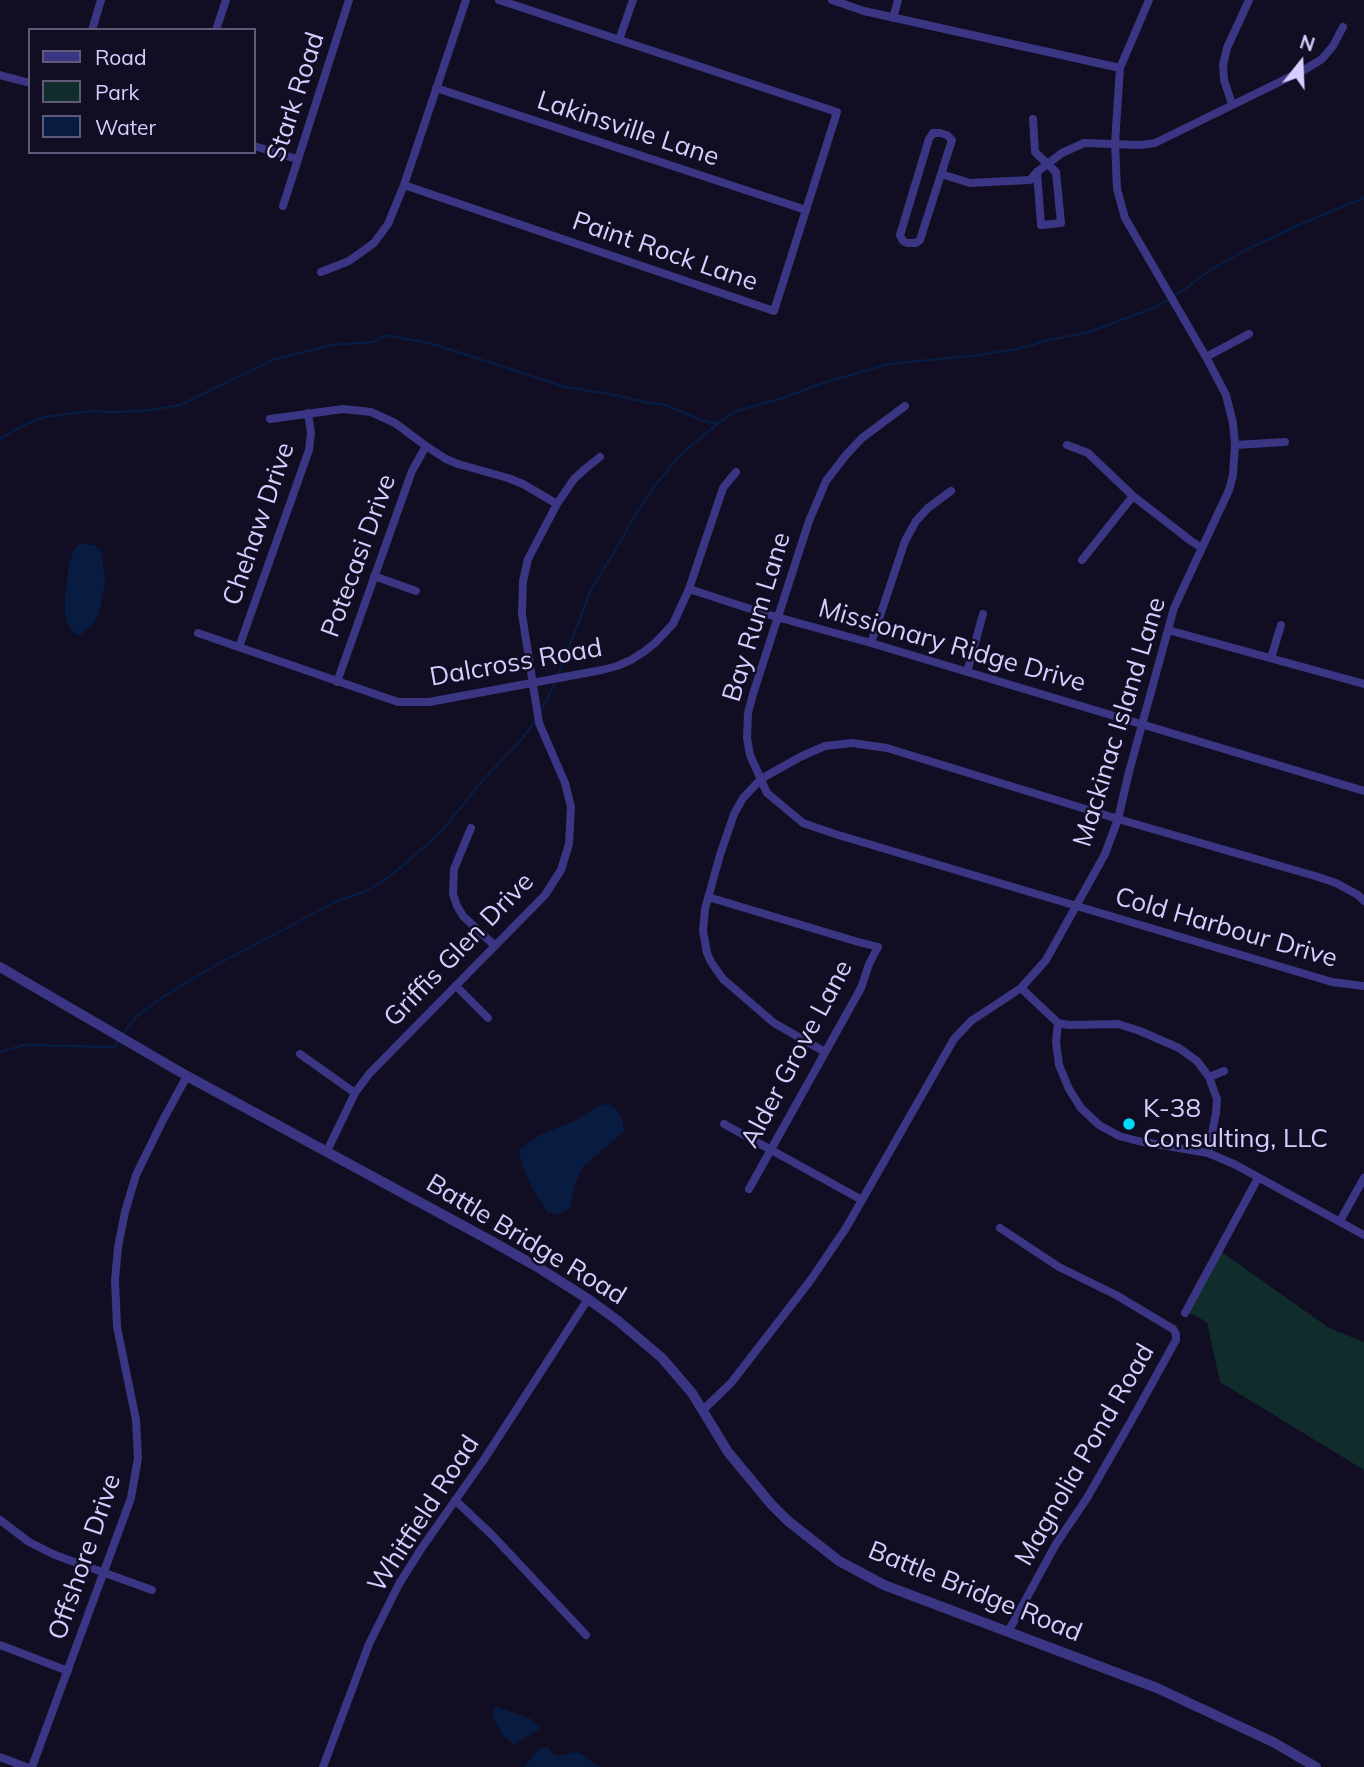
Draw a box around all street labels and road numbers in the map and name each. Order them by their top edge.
street label: Stark Road [260,28,332,166]
street label: Lakinsville Lane [533,85,723,173]
street label: Paint Rock Lane [568,206,762,298]
street label: Chehaw Drive [217,439,301,609]
street label: Potecasi Drive [315,470,403,642]
street label: Bay Rum Lane [716,529,798,705]
street label: Missionary Ridge Drive [815,593,1089,699]
street label: Mackinac Island Lane [1067,594,1173,850]
street label: Dalcross Road [427,632,605,694]
street label: Griffis Glen Drive [378,867,540,1033]
street label: Cold Harbour Drive [1111,881,1341,975]
street label: Alder Grove Lane [734,955,860,1153]
street label: Battle Bridge Road [420,1168,632,1312]
street label: Magnolia Pond Road [1009,1339,1161,1571]
street label: Whitfield Road [362,1430,486,1598]
street label: Offshore Drive [42,1470,128,1644]
street label: Battle Bridge Road [864,1535,1086,1649]

